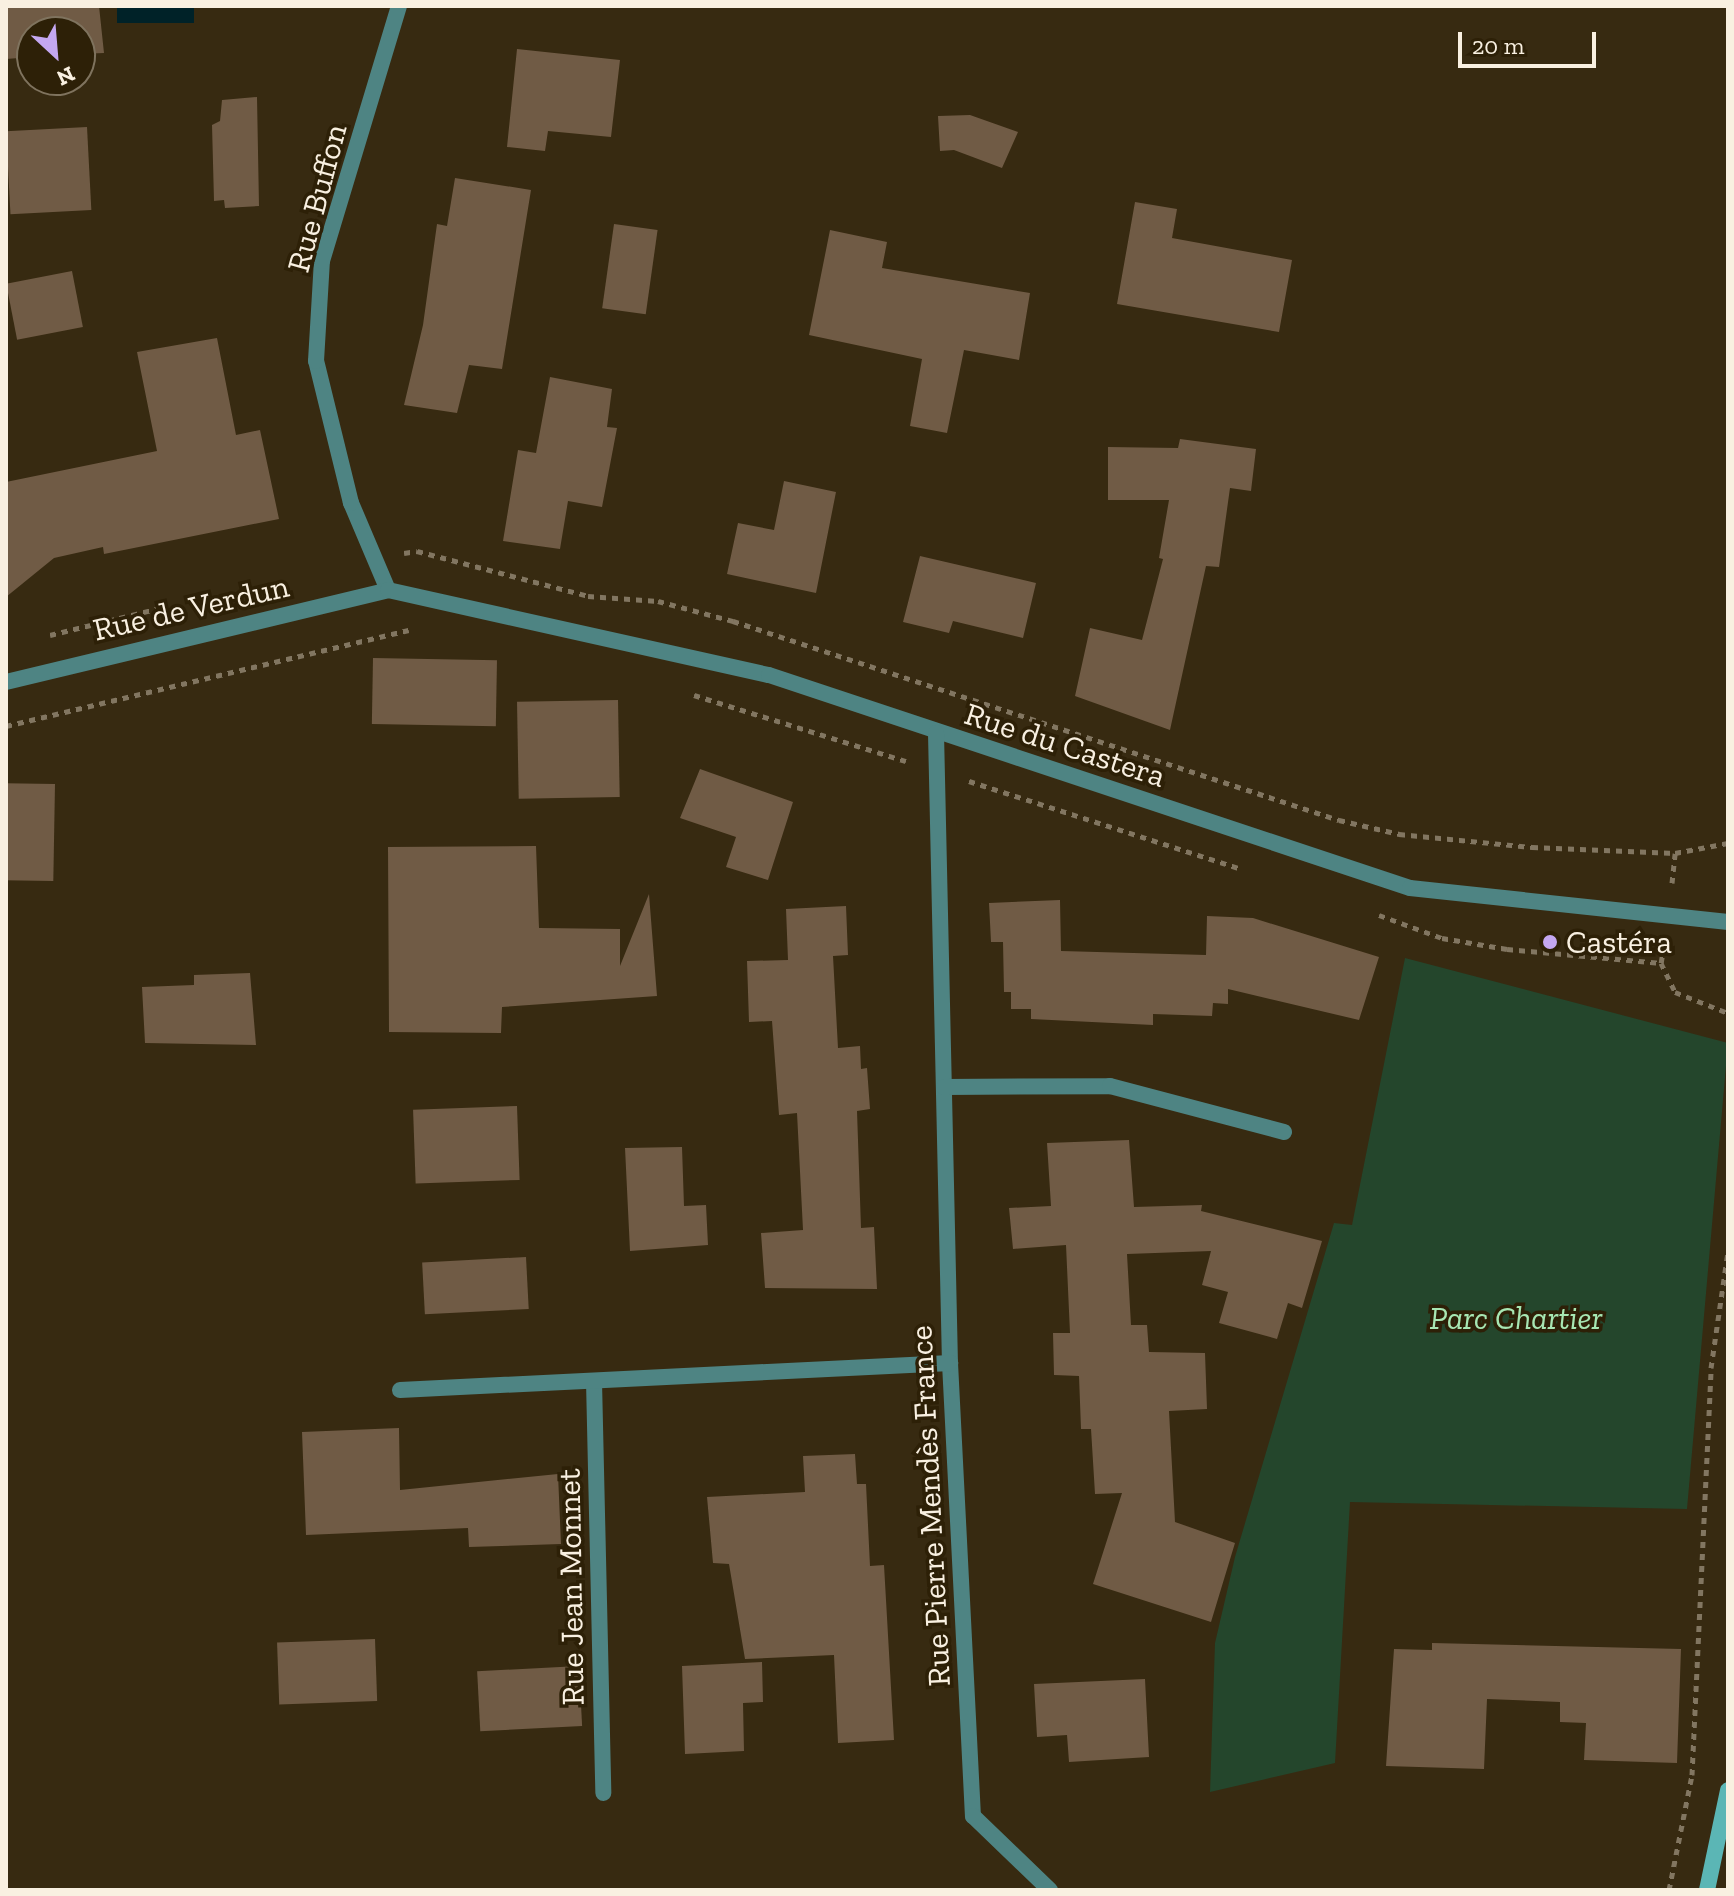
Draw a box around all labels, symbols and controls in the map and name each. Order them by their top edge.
north arrow [16,16,96,96]
scale bar [1462,16,1600,66]
text: 20 m [1472,31,1524,60]
text: N [52,60,79,92]
street label: Rue Buffon [279,120,355,276]
street label: Rue de Verdun [89,567,293,649]
street label: Rue du Castera [960,694,1170,796]
place label: Castéra [1566,923,1672,961]
marker: Castéra [1541,933,1559,951]
park label: Parc Chartier [1429,1299,1603,1337]
street label: Rue Pierre Mendès France [901,1325,959,1687]
street label: Rue Jean Monnet [550,1468,592,1706]

